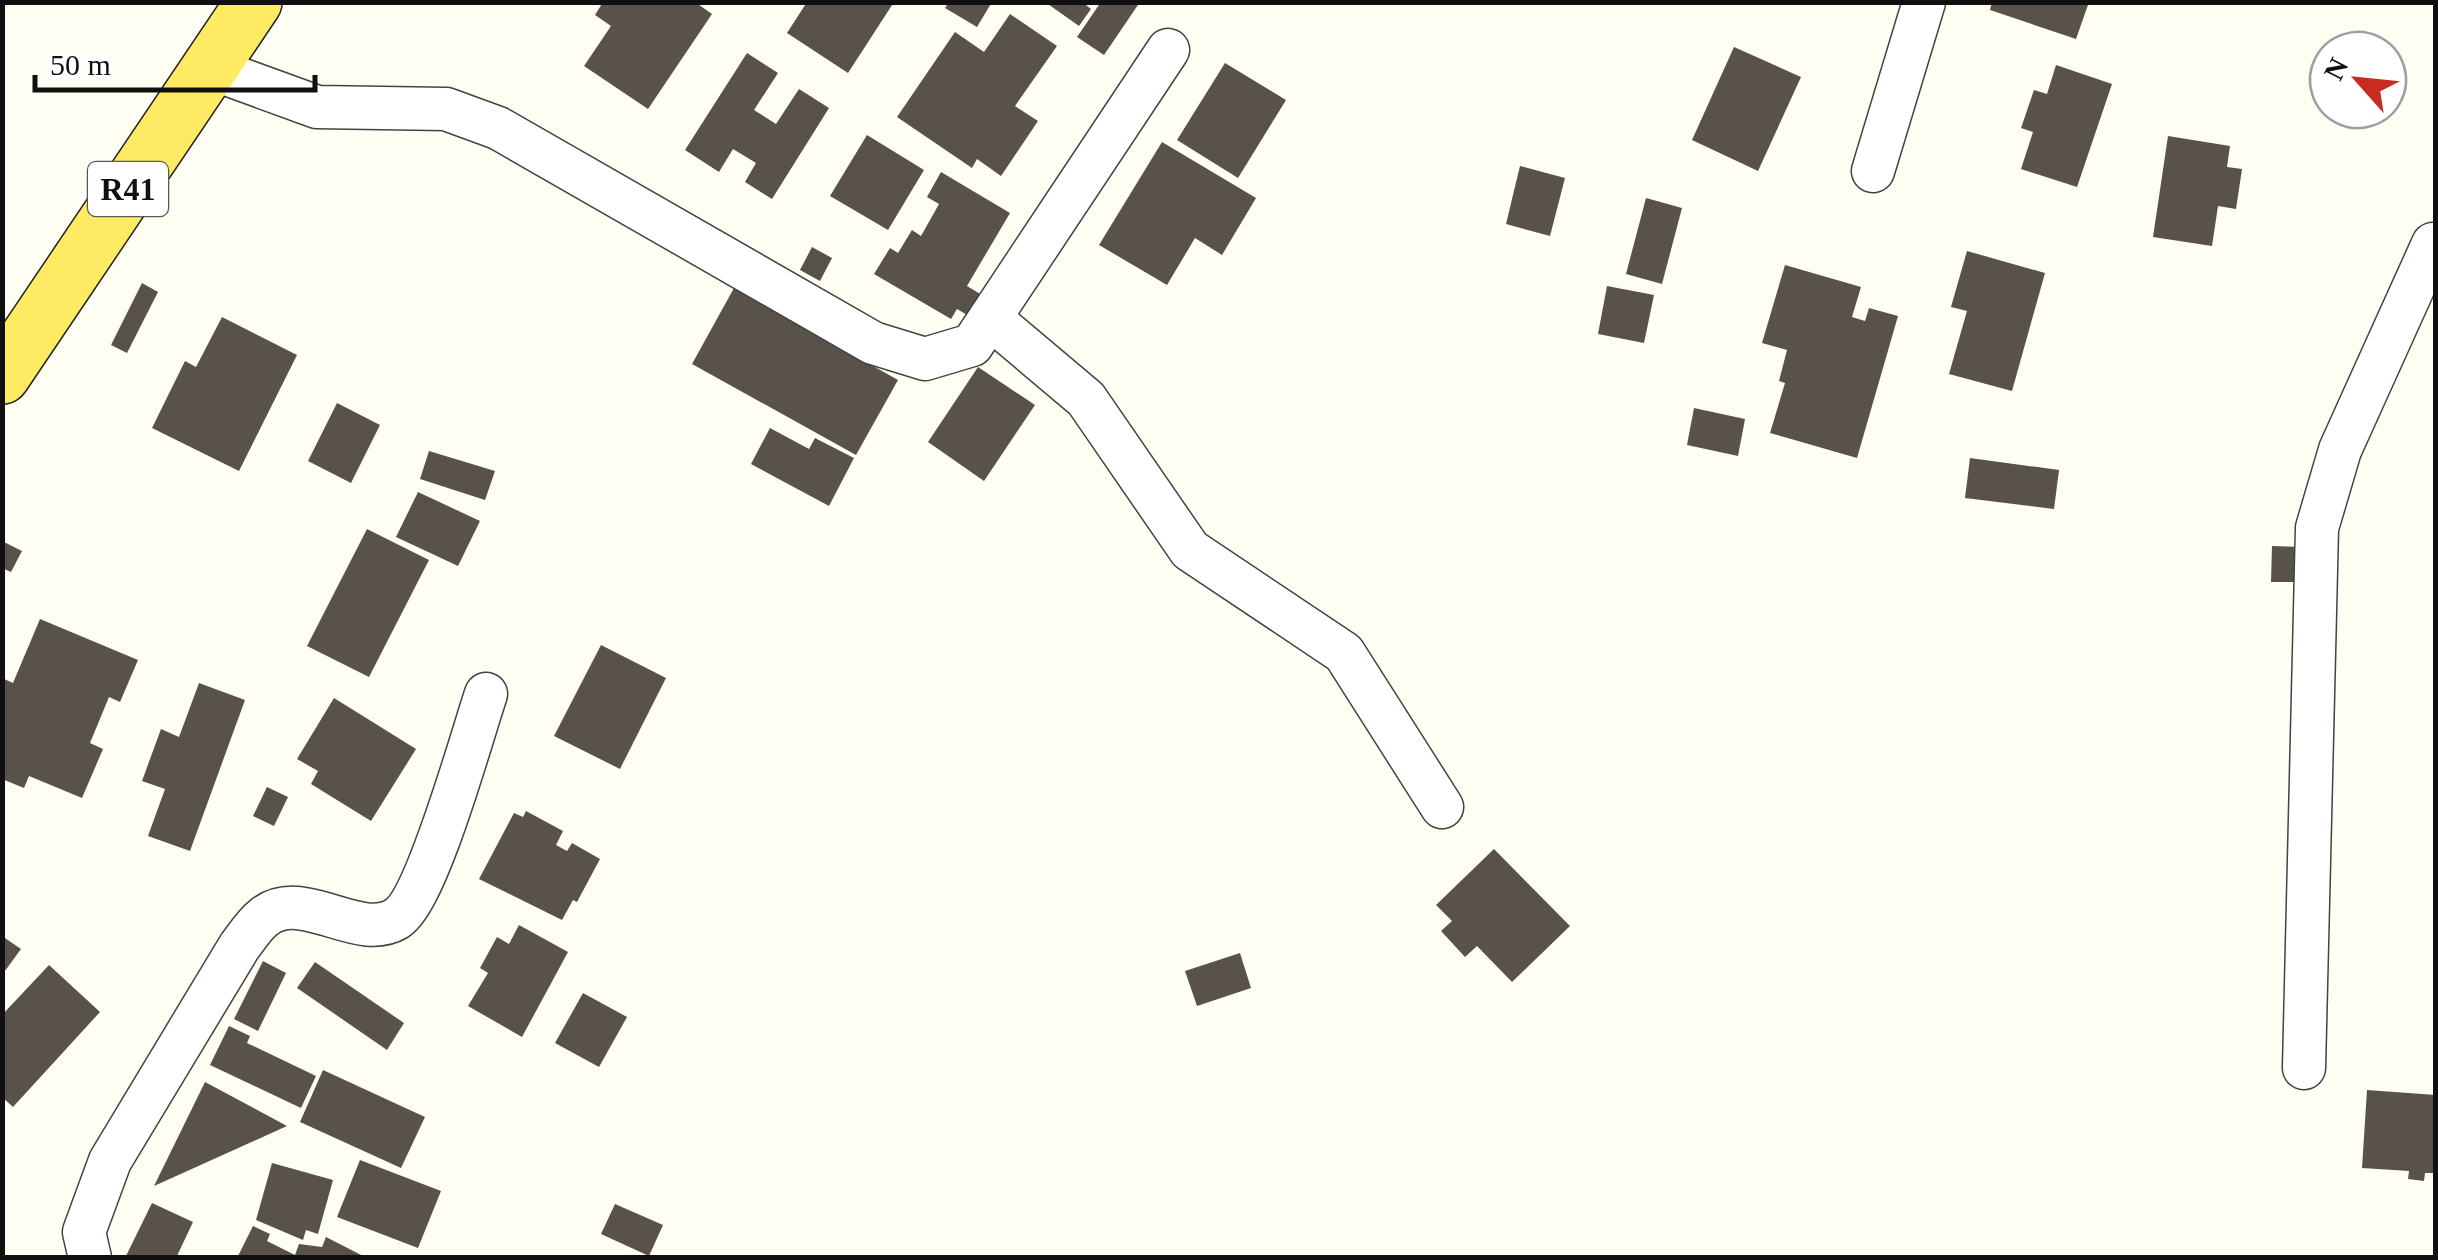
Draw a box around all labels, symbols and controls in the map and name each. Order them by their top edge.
scale bar [35,30,315,92]
north arrow [2308,30,2408,130]
text: 50 m [50,48,111,81]
text: N [2318,53,2355,85]
road number: R41 [88,162,168,216]

